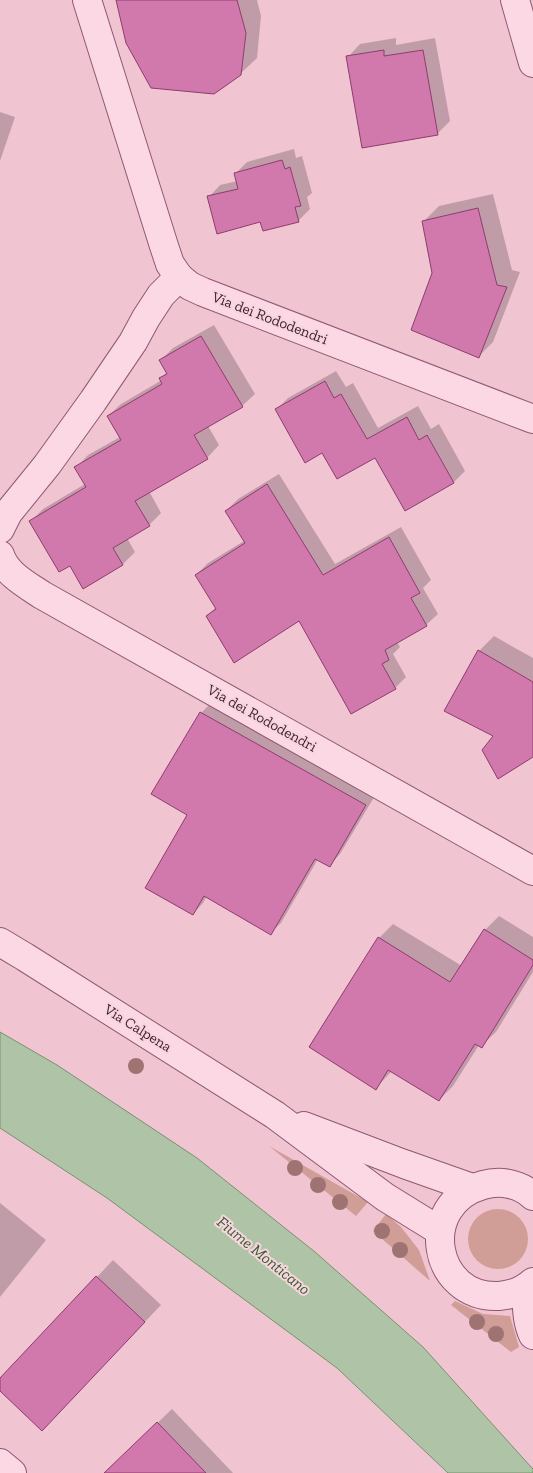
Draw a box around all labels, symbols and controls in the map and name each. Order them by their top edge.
street label: Via dei Rododendri [209,287,330,348]
street label: Via dei Rododendri [203,680,320,756]
street label: Via Calpena [100,1000,175,1056]
water label: Fiume Monticano [213,1212,314,1299]

